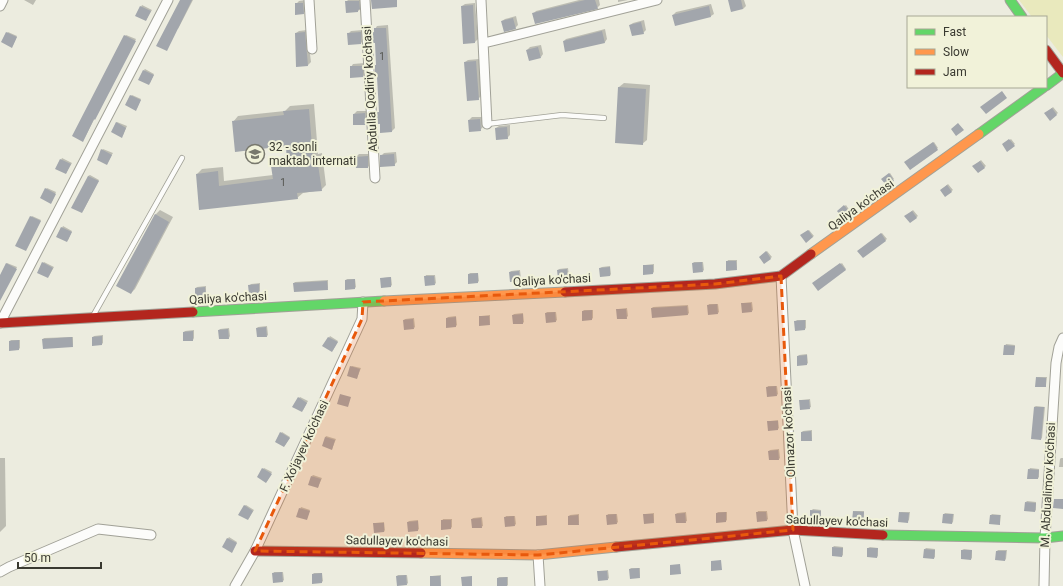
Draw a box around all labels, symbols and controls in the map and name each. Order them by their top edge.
legend [907,16,1047,88]
text: Fast [943,25,966,39]
street label: Abdulla Qodiriy ko'chasi [360,26,380,152]
text: Slow [943,45,969,59]
house number: 1 [379,51,385,62]
text: Jam [943,65,967,79]
place label: 32 - sonli maktab internati [269,140,356,168]
school or university icon: 32 - sonli maktab internati [244,143,266,165]
street label: Qaliya ko'chasi [825,176,897,234]
house number: 1 [280,177,286,188]
street label: Qaliya ko'chasi [513,271,591,289]
street label: Qaliya ko'chasi [189,289,267,307]
street label: Olmazor ko'chasi [780,386,798,477]
street label: F. Xo'jayev ko'chasi [277,398,331,494]
street label: M. Abdualimov ko'chasi [1038,422,1058,548]
street label: Sadullayev ko'chasi [786,512,888,530]
street label: Sadullayev ko'chasi [346,533,448,549]
scale bar [18,544,101,570]
text: 50 m [24,551,51,565]

